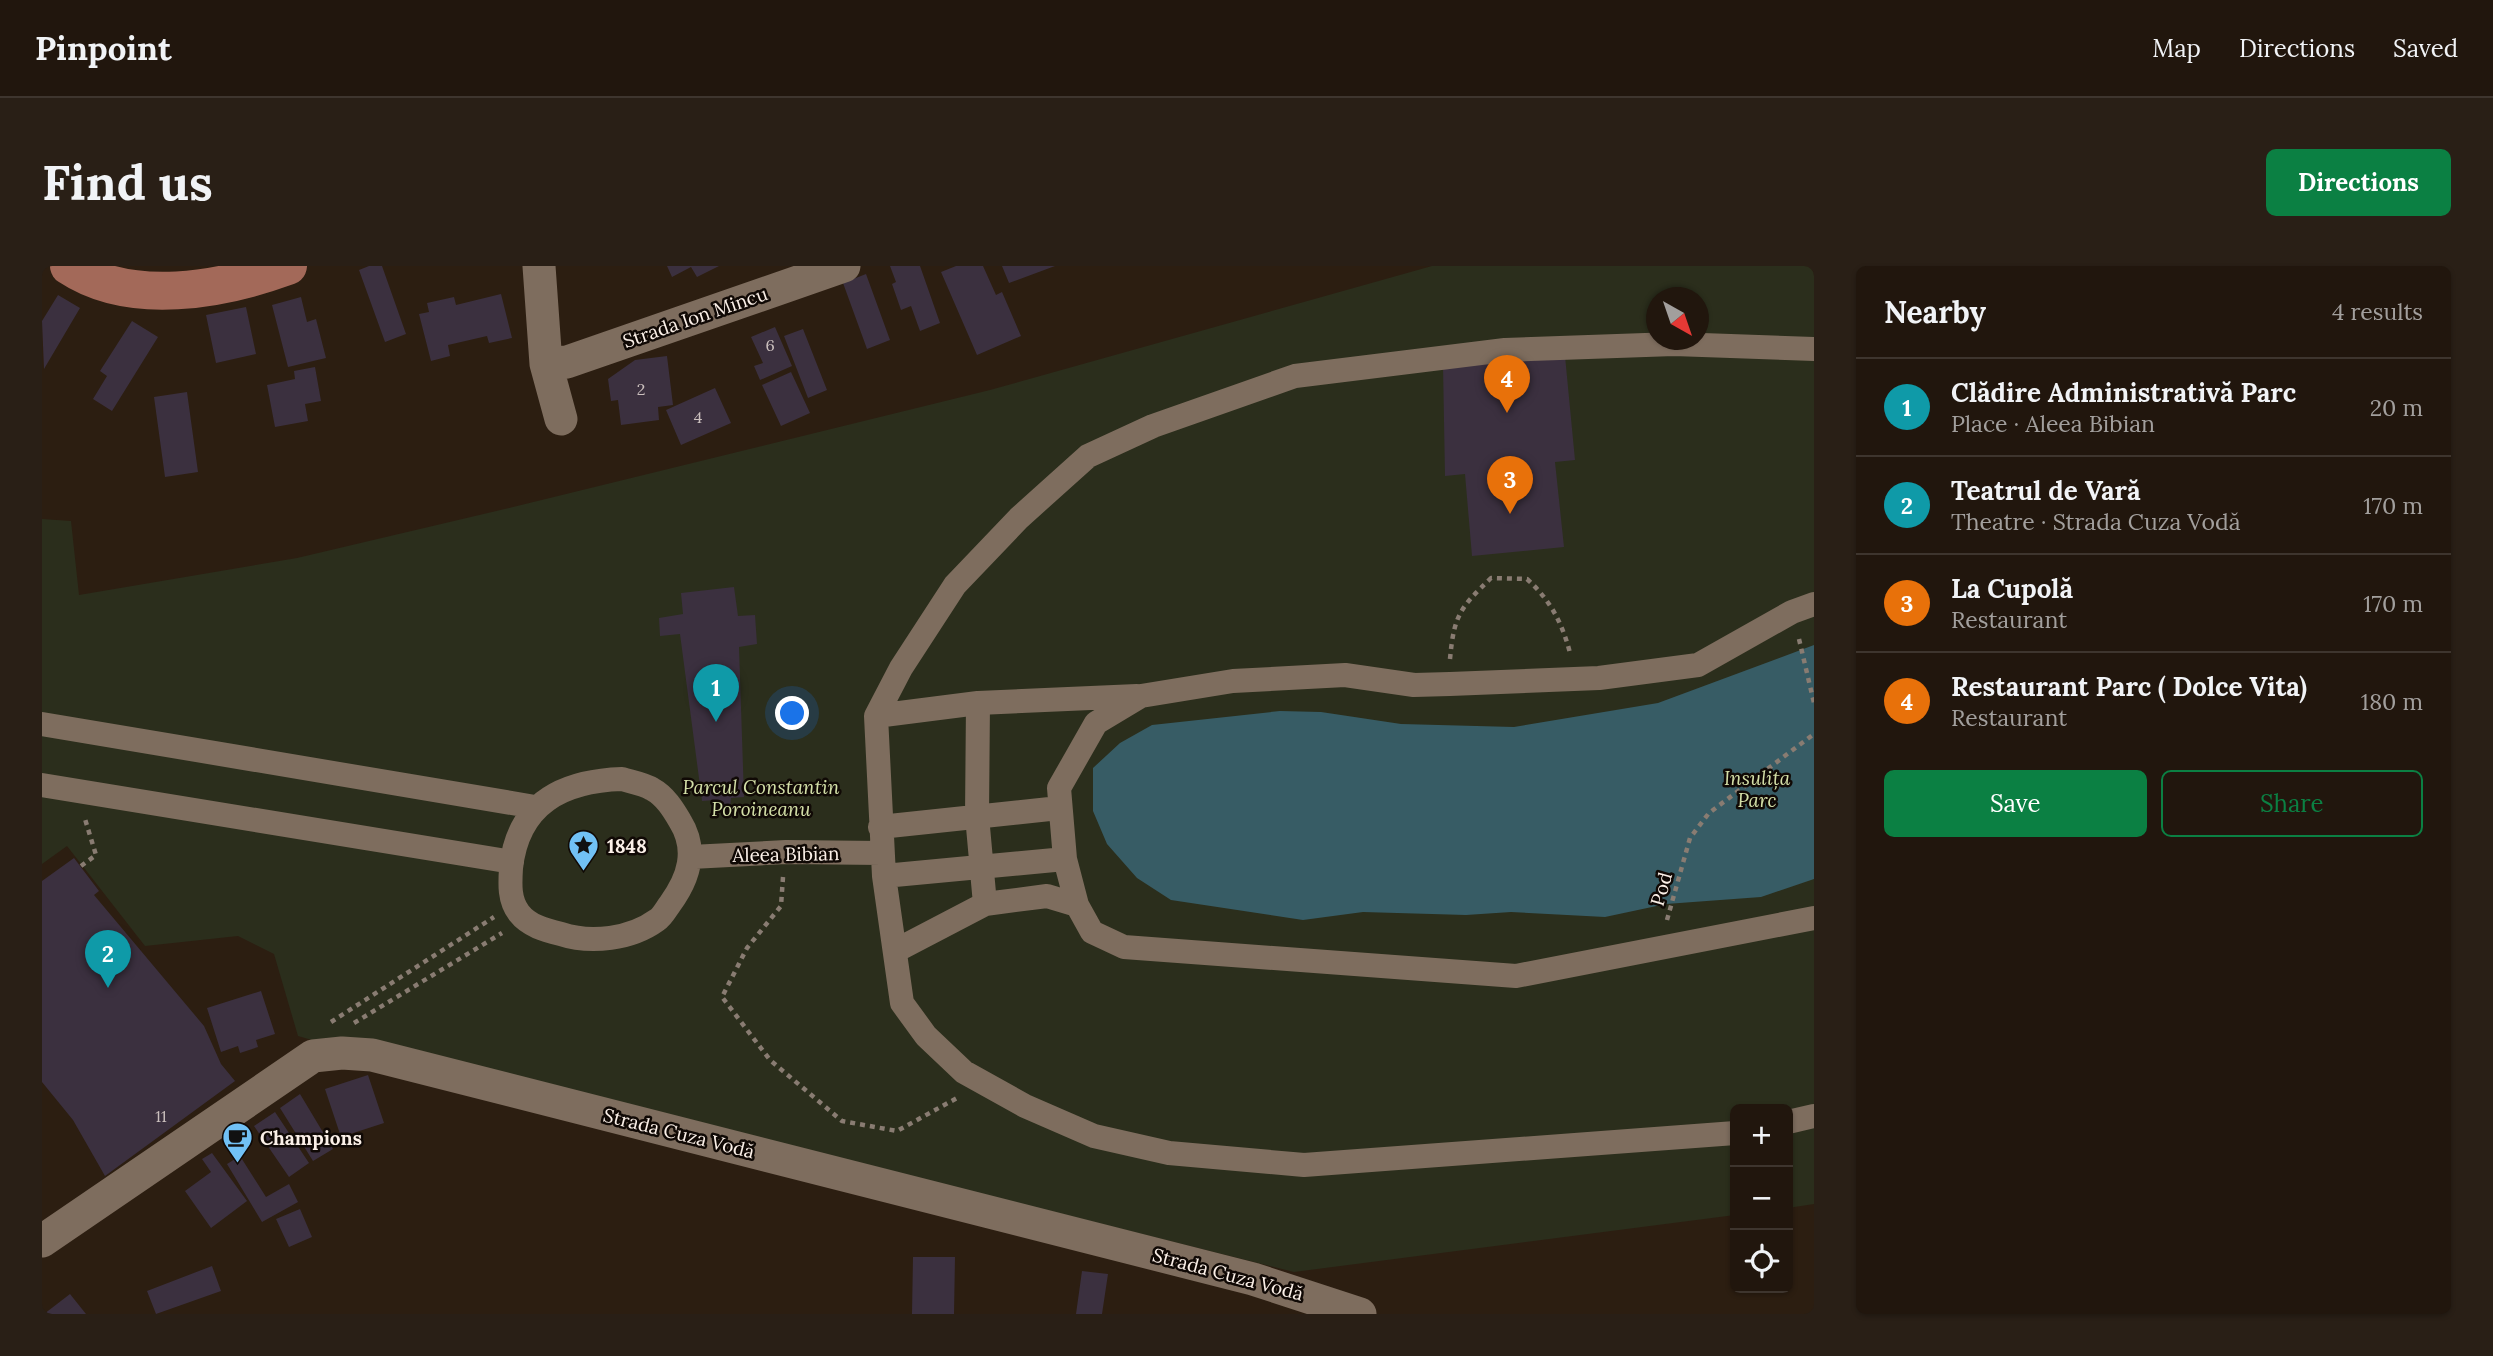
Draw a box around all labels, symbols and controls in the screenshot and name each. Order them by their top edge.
text: Pinpoint [35,27,172,69]
text: Map [2152,33,2201,64]
text: Directions [2239,33,2355,64]
text: Saved [2393,33,2458,64]
button: Directions [2266,149,2451,216]
text: Find us [42,151,213,213]
street label: Strada Ion Mincu [619,281,771,353]
north arrow [1646,287,1709,350]
text: Nearby [1884,293,1986,331]
text: 4 results [2332,297,2423,326]
house number: 6 [765,335,775,355]
pin: 4 [1484,355,1530,413]
text: Clădire Administrativă Parc [1951,376,2296,409]
house number: 2 [637,379,645,399]
text: 1 [1902,393,1912,422]
text: 20 m [2370,393,2423,422]
house number: 4 [694,407,703,427]
text: Place · Aleea Bibian [1951,409,2155,438]
pin: 3 [1487,456,1533,514]
text: Teatrul de Vară [1951,474,2141,507]
text: 2 [1901,491,1913,520]
text: 170 m [2363,491,2423,520]
text: Theatre · Strada Cuza Vodă [1951,507,2241,536]
text: La Cupolă [1951,572,2073,605]
text: 3 [1901,589,1913,618]
text: 170 m [2363,589,2423,618]
text: Restaurant [1951,605,2067,634]
pin: 1 [693,664,739,722]
text: Restaurant Parc ( Dolce Vita) [1951,670,2307,703]
text: 4 [1901,687,1913,716]
text: 180 m [2361,687,2423,716]
your location [775,696,809,730]
text: Restaurant [1951,703,2067,732]
park label: Insulița Parc [1724,766,1791,812]
button: Save [1884,770,2147,837]
button: Share [2161,770,2423,837]
park label: Parcul Constantin Poroineanu [683,775,840,821]
place icon: 1848 [567,829,601,873]
place label: 1848 [607,834,647,858]
street label: Aleea Bibian [731,841,840,867]
street label: Pod [1645,869,1677,909]
pin: 2 [85,930,131,988]
street label: Strada Cuza Vodă [601,1103,757,1163]
map controls [1730,1104,1793,1293]
button: + [1730,1104,1793,1167]
house number: 11 [155,1106,167,1126]
cafe icon: Champions [220,1121,254,1165]
place label: Champions [260,1126,362,1150]
button: − [1730,1167,1793,1230]
button: locate [1730,1230,1793,1293]
street label: Strada Cuza Vodă [1150,1242,1306,1306]

